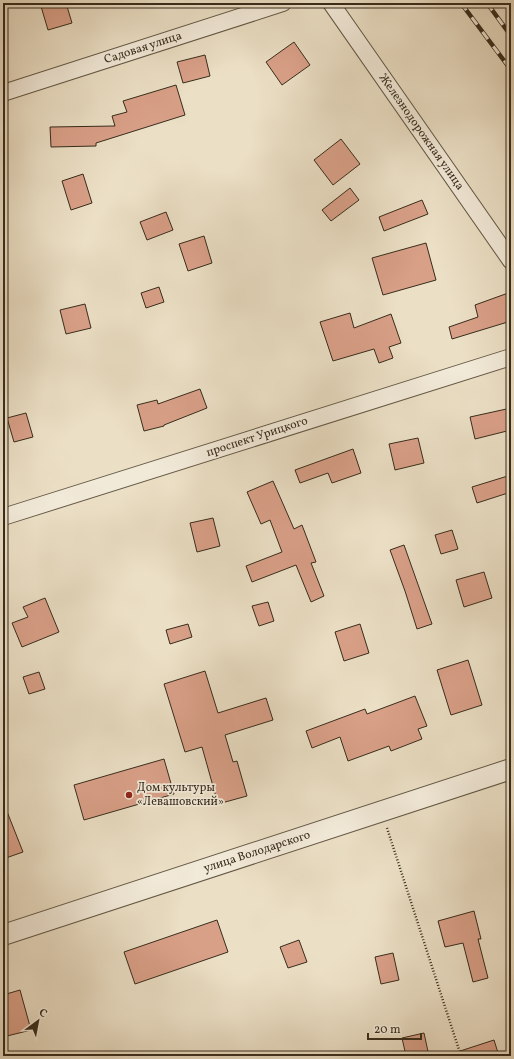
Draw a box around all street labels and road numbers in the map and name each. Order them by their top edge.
street label: Садовая улица [102,28,184,68]
street label: Железнодорожная улица [375,71,467,193]
street label: проспект Урицкого [204,413,310,461]
street label: улица Володарского [202,827,312,877]

